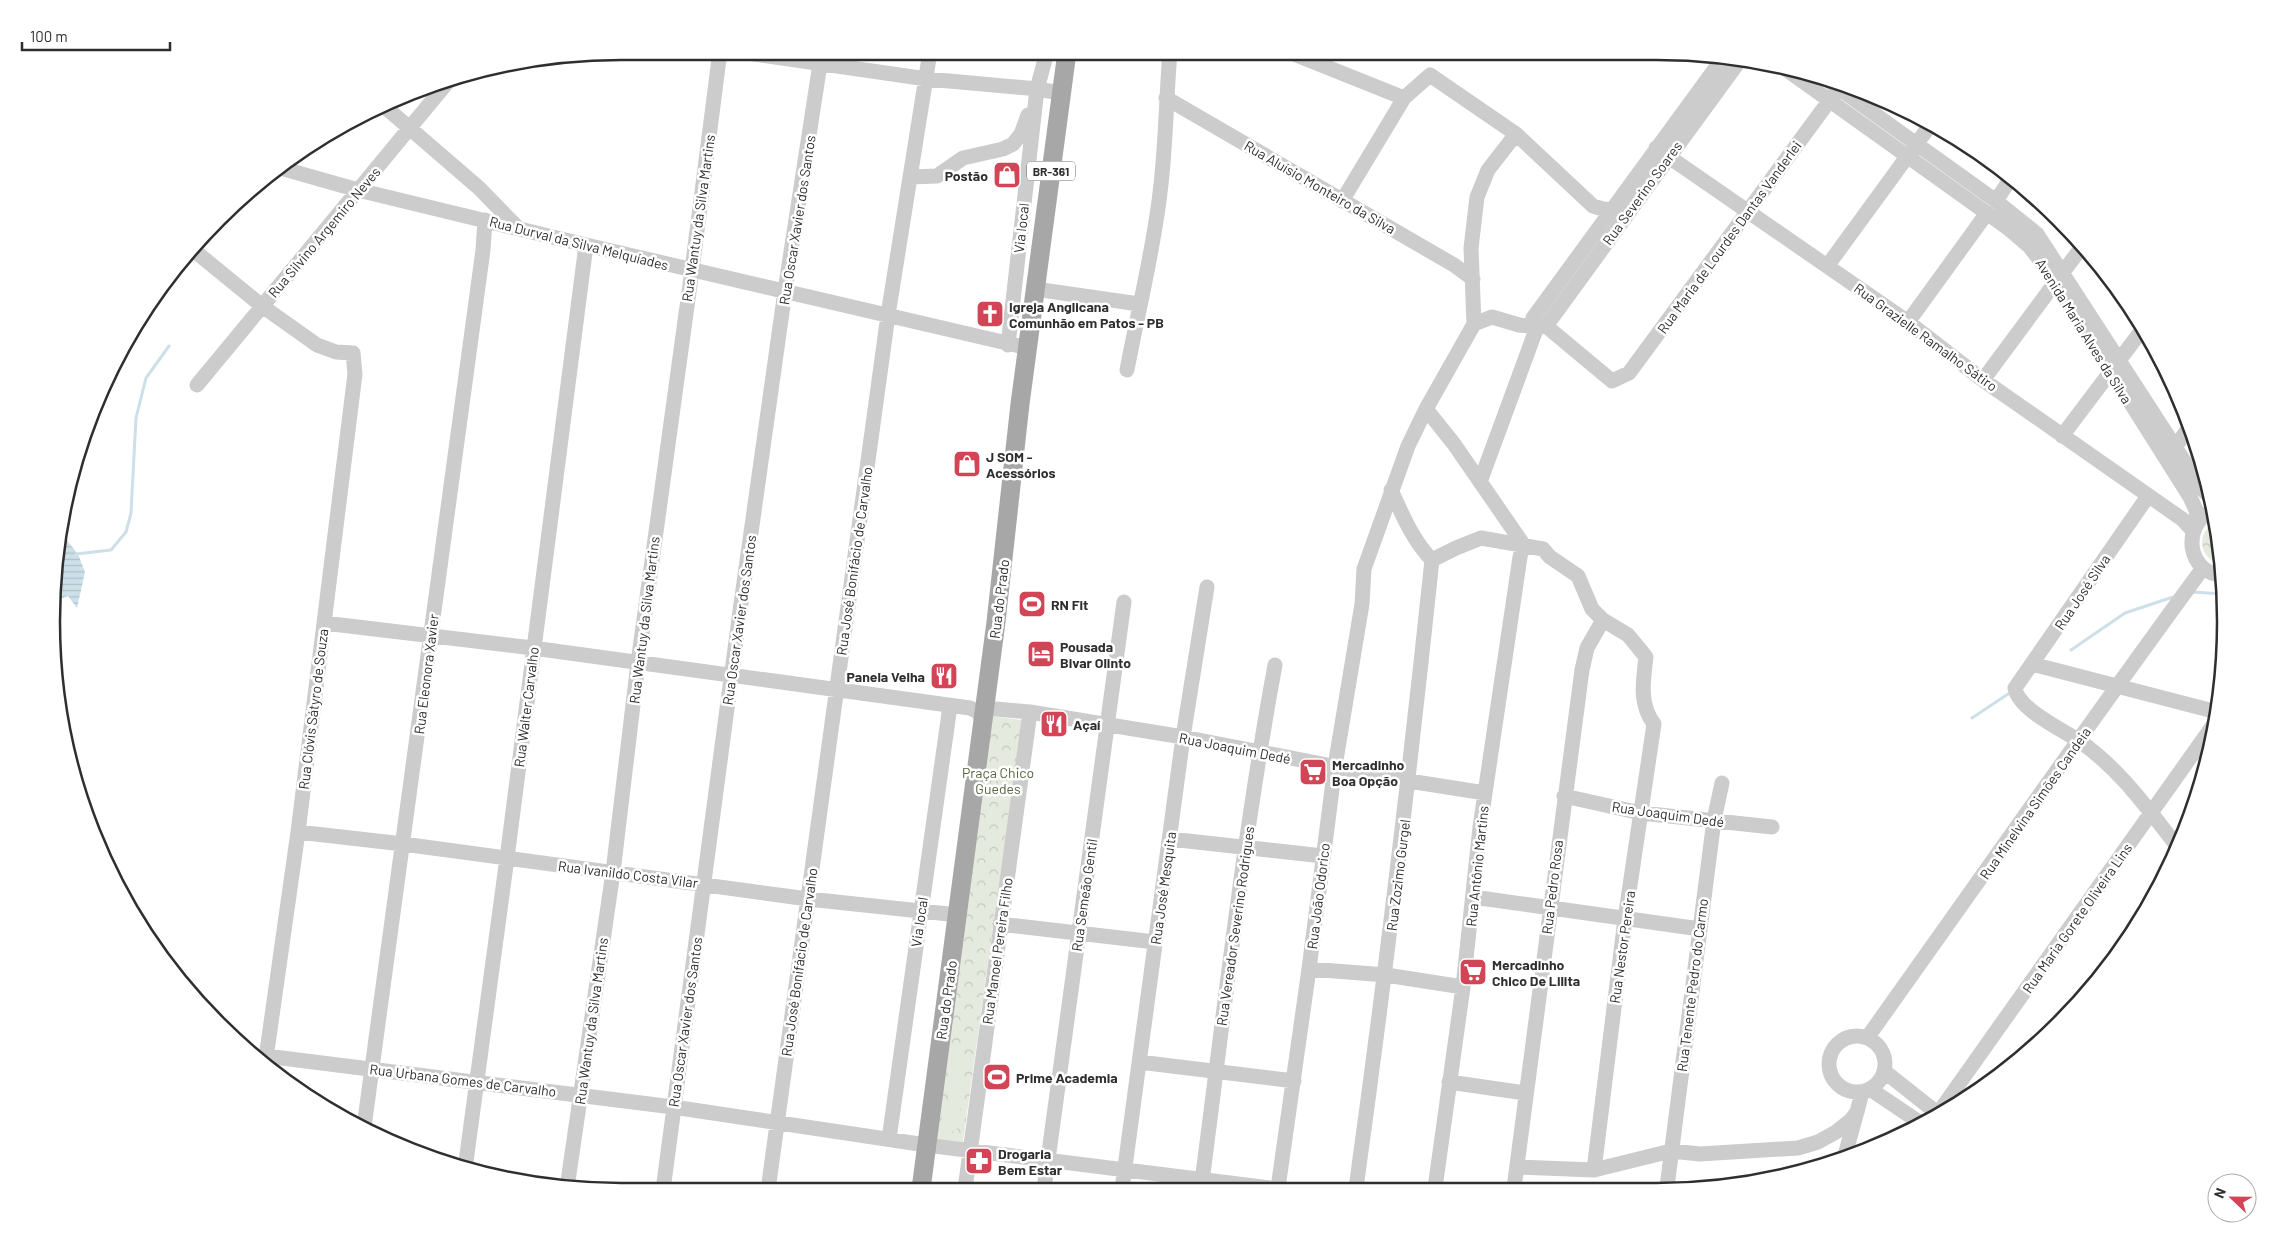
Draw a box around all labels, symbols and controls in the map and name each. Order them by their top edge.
scale bar [22,20,170,52]
text: 100 m [30,27,68,45]
street label: Rua Wantuy da Silva Martins [678,133,718,303]
street label: Rua Oscar Xavier dos Santos [775,134,819,306]
street label: Rua Aluísio Monteiro da Silva [1241,137,1399,237]
street label: Rua Maria de Lourdes Dantas Vanderlei [1653,137,1805,337]
street label: Rua Severino Soares [1599,138,1685,248]
shop icon: Postão [992,160,1022,190]
road number: BR-361 [1027,162,1075,180]
street label: Rua Silvino Argemiro Neves [264,163,384,301]
place label: Postão [945,167,988,184]
street label: Via local [1010,202,1032,254]
street label: Rua Durval da Silva Melquíades [488,213,671,274]
street label: Avenida Maria Alves da Silva [2032,255,2136,407]
street label: Rua Grazielle Ramalho Sátiro [1851,279,2001,395]
place label: Igreja Anglicana Comunhão em Patos - PB [1009,298,1164,331]
church icon: Igreja Anglicana Comunhão em Patos - PB [975,299,1005,329]
place label: J SOM - Acessórios [986,448,1056,481]
shop icon: J SOM - Acessórios [952,449,982,479]
street label: Rua José Bonifácio de Carvalho [832,466,876,656]
street label: Rua Oscar Xavier dos Santos [719,534,759,706]
street label: Rua Wantuy da Silva Martins [625,535,663,705]
street label: Rua José Silva [2051,551,2113,633]
street label: Rua do Prado [986,558,1012,640]
sports icon: RN Fit [1017,589,1047,619]
place label: RN Fit [1051,596,1088,613]
street label: Rua Eleonora Xavier [410,613,442,735]
street label: Rua Clóvis Sátyro de Souza [295,628,331,790]
place label: Pousada Bivar Olinto [1060,638,1131,671]
hotel icon: Pousada Bivar Olinto [1026,639,1056,669]
street label: Rua Walter Carvalho [510,646,542,768]
restaurant icon: Panela Velha [929,661,959,691]
place label: Panela Velha [847,668,925,685]
restaurant icon: Açaí [1039,709,1069,739]
place label: Açaí [1073,716,1101,733]
street label: Rua Minelvina Simões Candeia [1976,724,2094,882]
street label: Rua Joaquim Dedé [1178,729,1292,767]
place label: Mercadinho Boa Opção [1332,756,1404,789]
supermarket icon: Mercadinho Boa Opção [1298,757,1328,787]
park label: Praça Chico Guedes [962,764,1034,797]
street label: Rua Joaquim Dedé [1611,798,1725,830]
street label: Rua Antônio Martins [1462,804,1492,927]
street label: Rua Zozimo Gurgel [1383,818,1413,932]
street label: Rua Vereador Severino Rodrigues [1213,825,1257,1027]
street label: Rua José Mesquita [1147,830,1179,946]
street label: Rua Semeão Gentil [1068,838,1100,952]
street label: Rua Pedro Rosa [1538,839,1566,935]
street label: Rua Maria Gorete Oliveira Lins [2019,839,2136,996]
street label: Rua João Odorico [1303,842,1333,950]
street label: Rua Ivanildo Costa Vilar [557,857,699,891]
street label: Rua José Bonifácio de Carvalho [777,867,821,1057]
street label: Rua Manoel Pereira Filho [978,876,1016,1026]
street label: Rua Nestor Pereira [1606,889,1638,1005]
street label: Via local [907,896,931,948]
street label: Rua Tenente Pedro do Carmo [1673,897,1711,1073]
street label: Rua Wantuy da Silva Martins [571,936,611,1106]
street label: Rua Oscar Xavier dos Santos [665,936,705,1108]
place label: Mercadinho Chico De Lilita [1492,956,1580,989]
supermarket icon: Mercadinho Chico De Lilita [1458,957,1488,987]
street label: Rua do Prado [932,959,960,1041]
street label: Rua Urbana Gomes de Carvalho [369,1060,557,1100]
sports icon: Prime Academia [982,1062,1012,1092]
place label: Prime Academia [1016,1069,1118,1086]
place label: Drogaria Bem Estar [998,1145,1063,1178]
pharmacy icon: Drogaria Bem Estar [964,1146,994,1176]
north arrow [2207,1173,2257,1223]
text: N [2210,1185,2229,1200]

